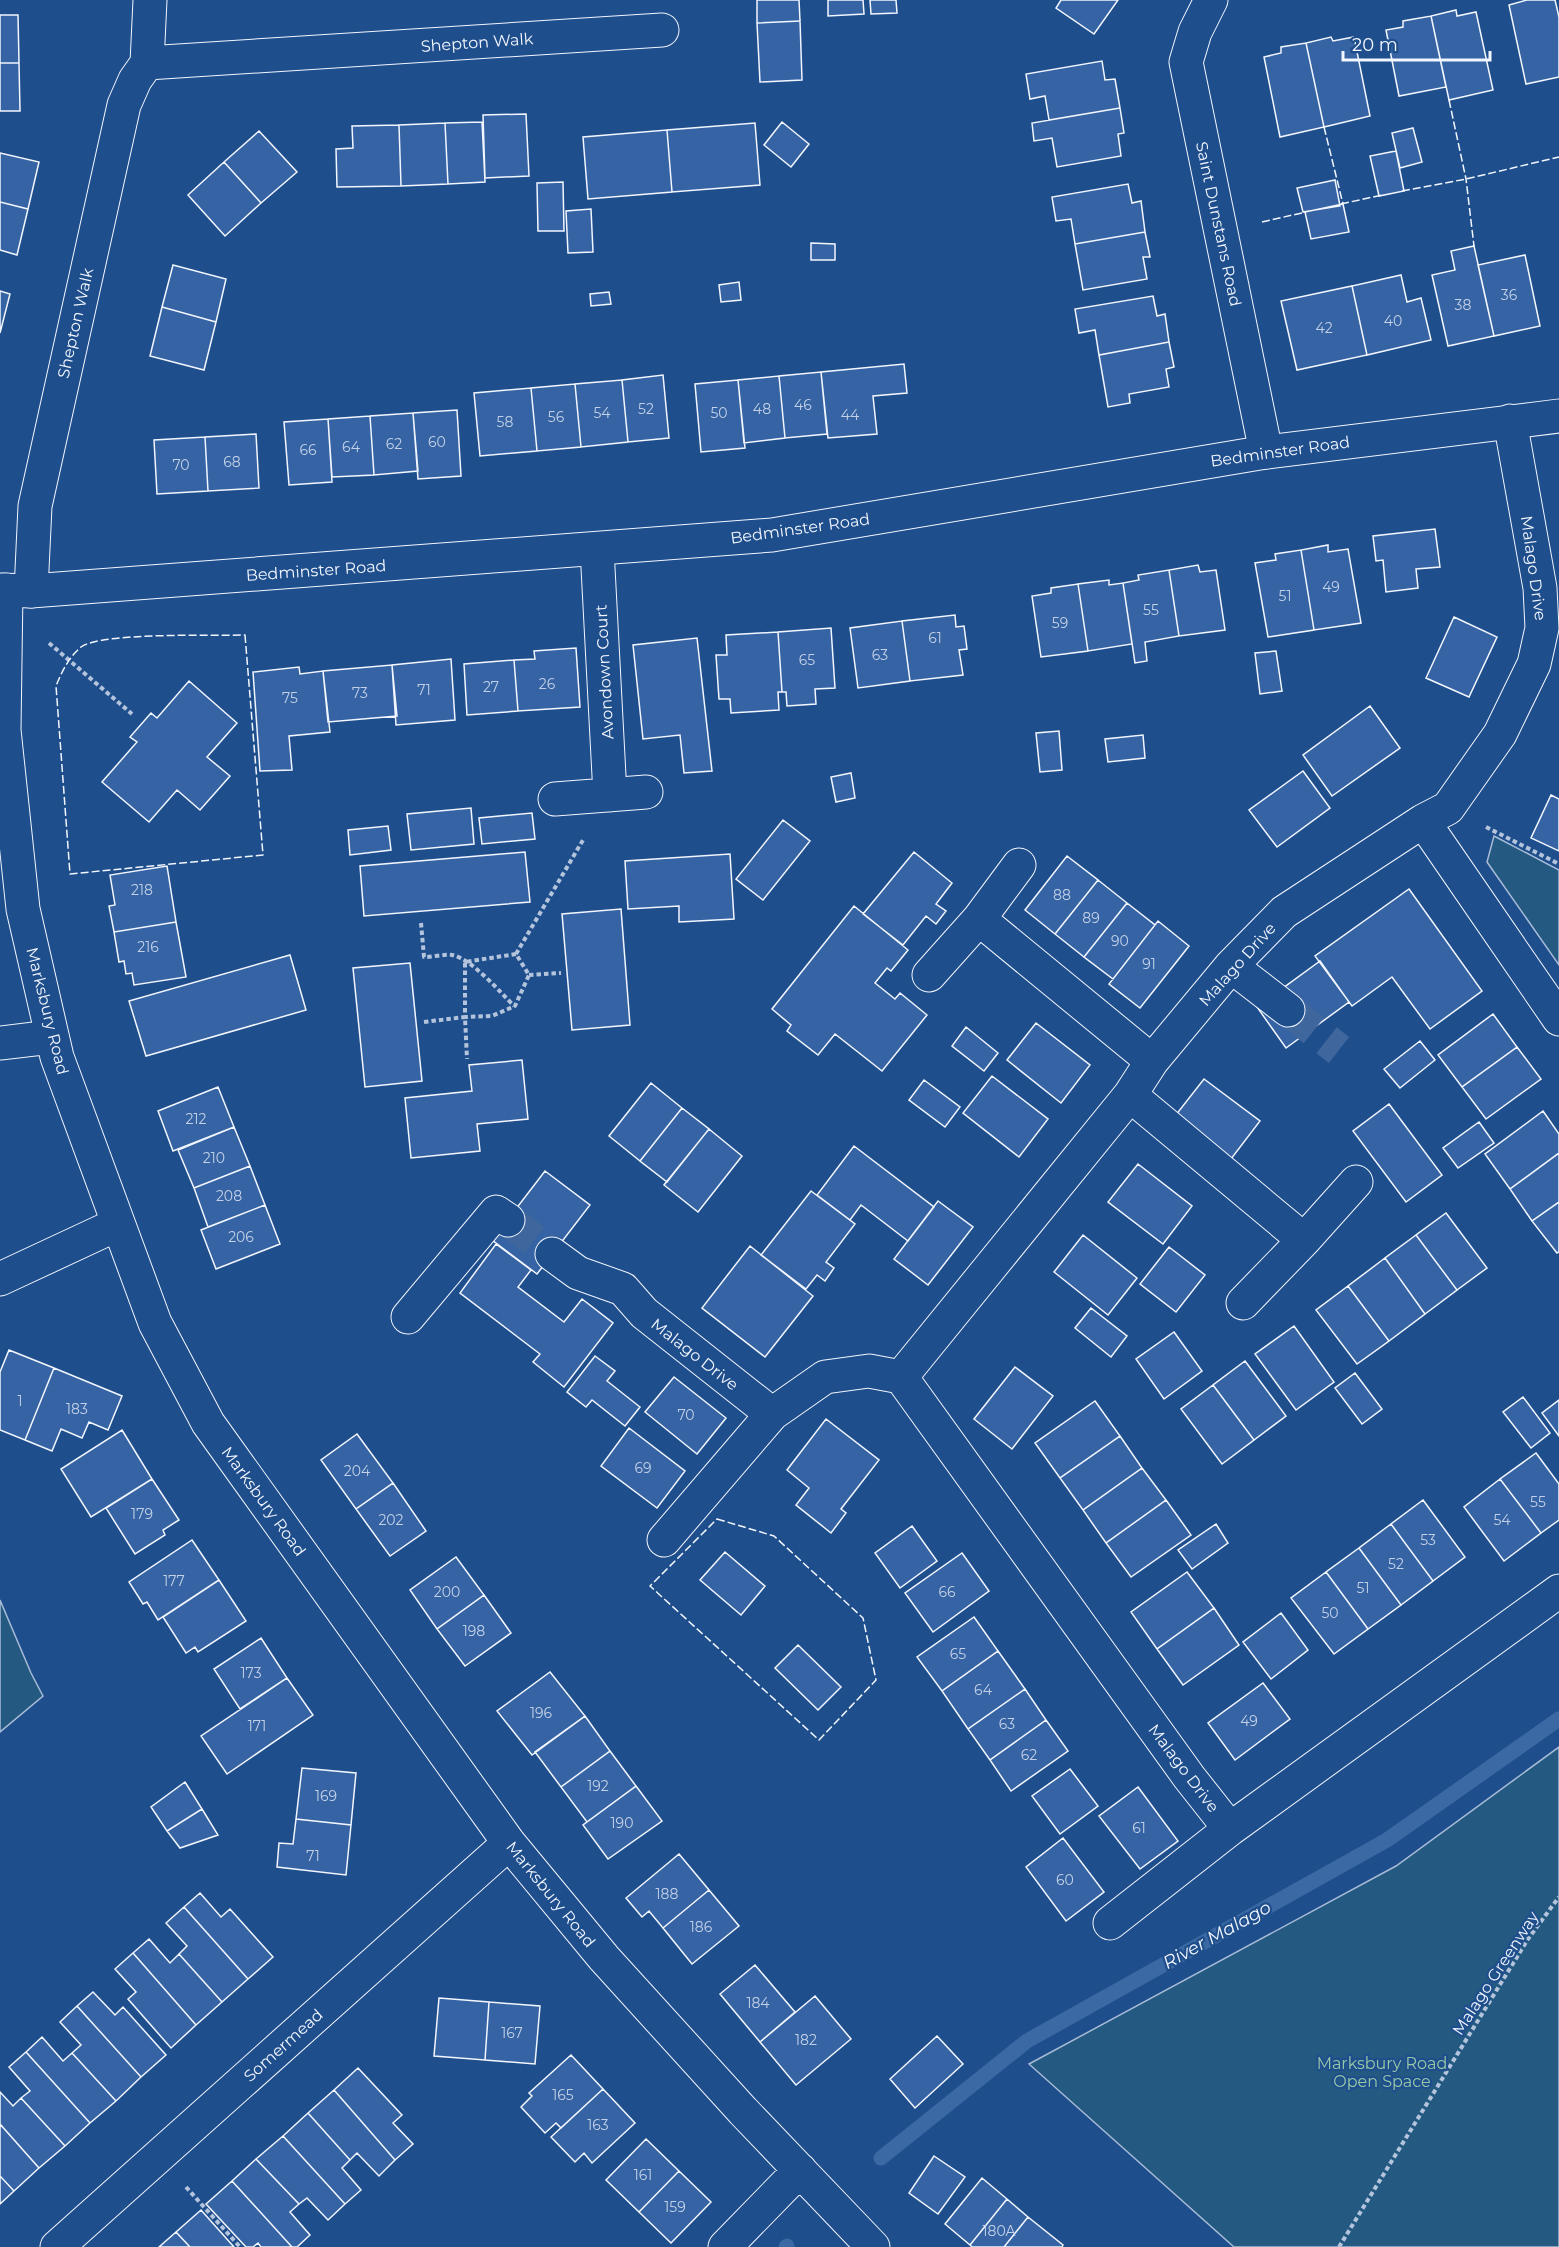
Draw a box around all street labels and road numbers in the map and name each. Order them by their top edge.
street label: Shepton Walk [420,29,534,56]
street label: Saint Dunstans Road [1192,140,1245,308]
street label: Shepton Walk [54,266,98,380]
street label: Bedminster Road [1209,432,1351,471]
street label: Bedminster Road [729,509,871,548]
street label: Malago Drive [1517,514,1550,622]
street label: Bedminster Road [245,556,387,585]
street label: Avondown Court [591,604,618,740]
street label: Malago Drive [1195,919,1280,1010]
street label: Marksbury Road [22,945,73,1077]
street label: Malago Drive [647,1314,742,1394]
street label: Marksbury Road [217,1443,310,1560]
street label: Malago Drive [1144,1720,1223,1816]
street label: Marksbury Road [502,1838,599,1951]
street label: Malago Greenway [1448,1908,1543,2039]
street label: Somermead [240,2005,327,2086]

